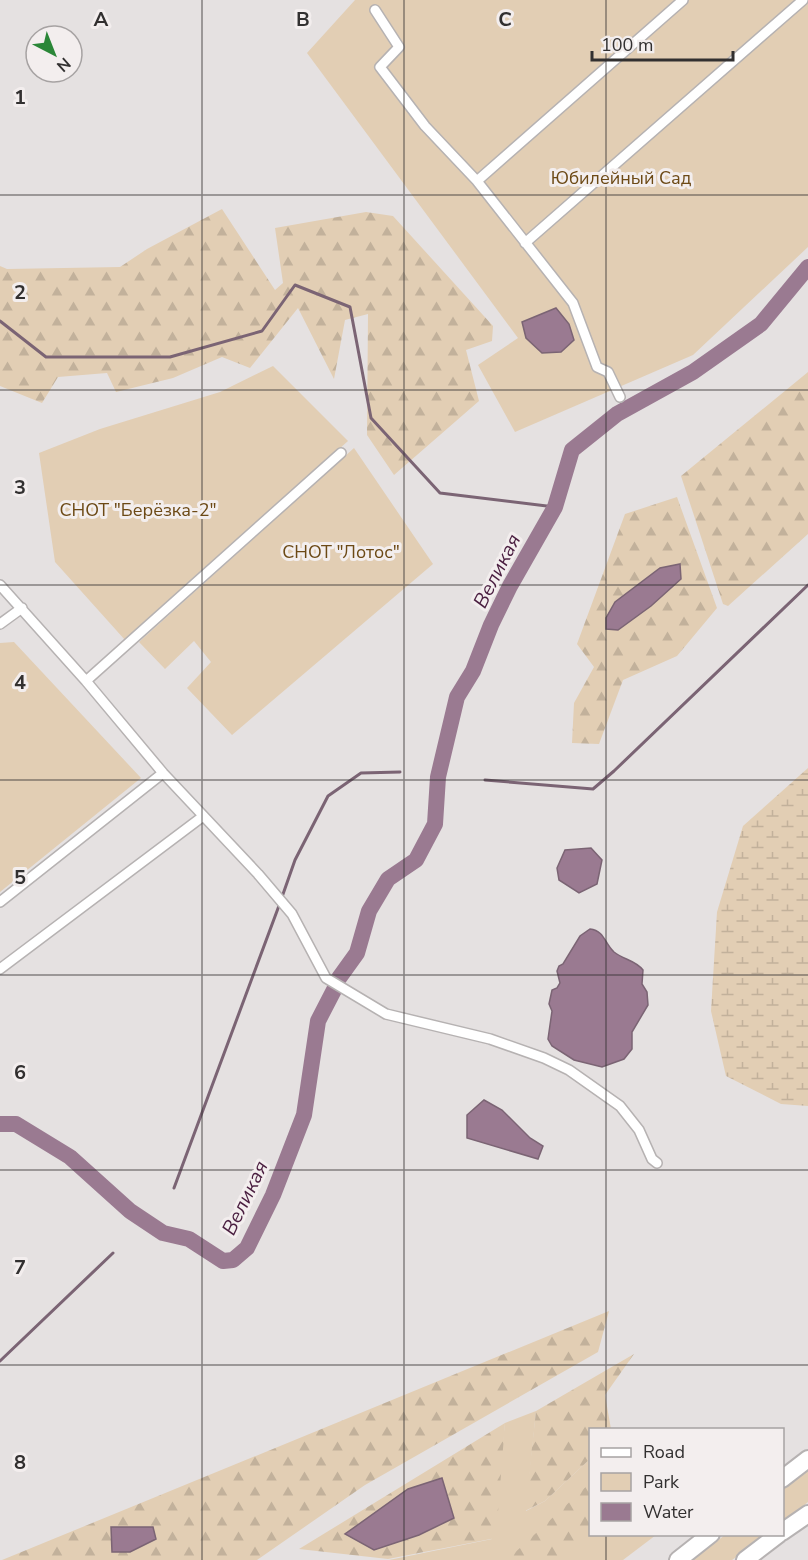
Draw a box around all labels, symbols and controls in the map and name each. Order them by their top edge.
text: A [94,6,109,33]
text: B [296,6,310,33]
text: C [498,6,512,33]
north arrow [24,24,84,84]
scale bar [592,24,733,62]
text: 100 m [601,33,653,57]
text: N [52,52,75,77]
text: 1 [14,84,26,111]
park label: Юбилейный Сад [551,166,692,190]
text: 2 [14,279,26,306]
text: 3 [14,474,26,501]
park label: СНОТ "Берёзка-2" [60,498,216,522]
water label: Великая [467,529,527,613]
park label: СНОТ "Лотос" [282,540,400,564]
text: 4 [14,669,26,696]
text: 5 [14,864,26,891]
text: 6 [14,1059,26,1086]
water label: Великая [215,1156,275,1240]
text: 7 [14,1254,26,1281]
legend [589,1428,784,1536]
text: Road [643,1440,685,1464]
text: 8 [14,1449,26,1476]
text: Park [643,1470,680,1494]
text: Water [643,1500,694,1524]

